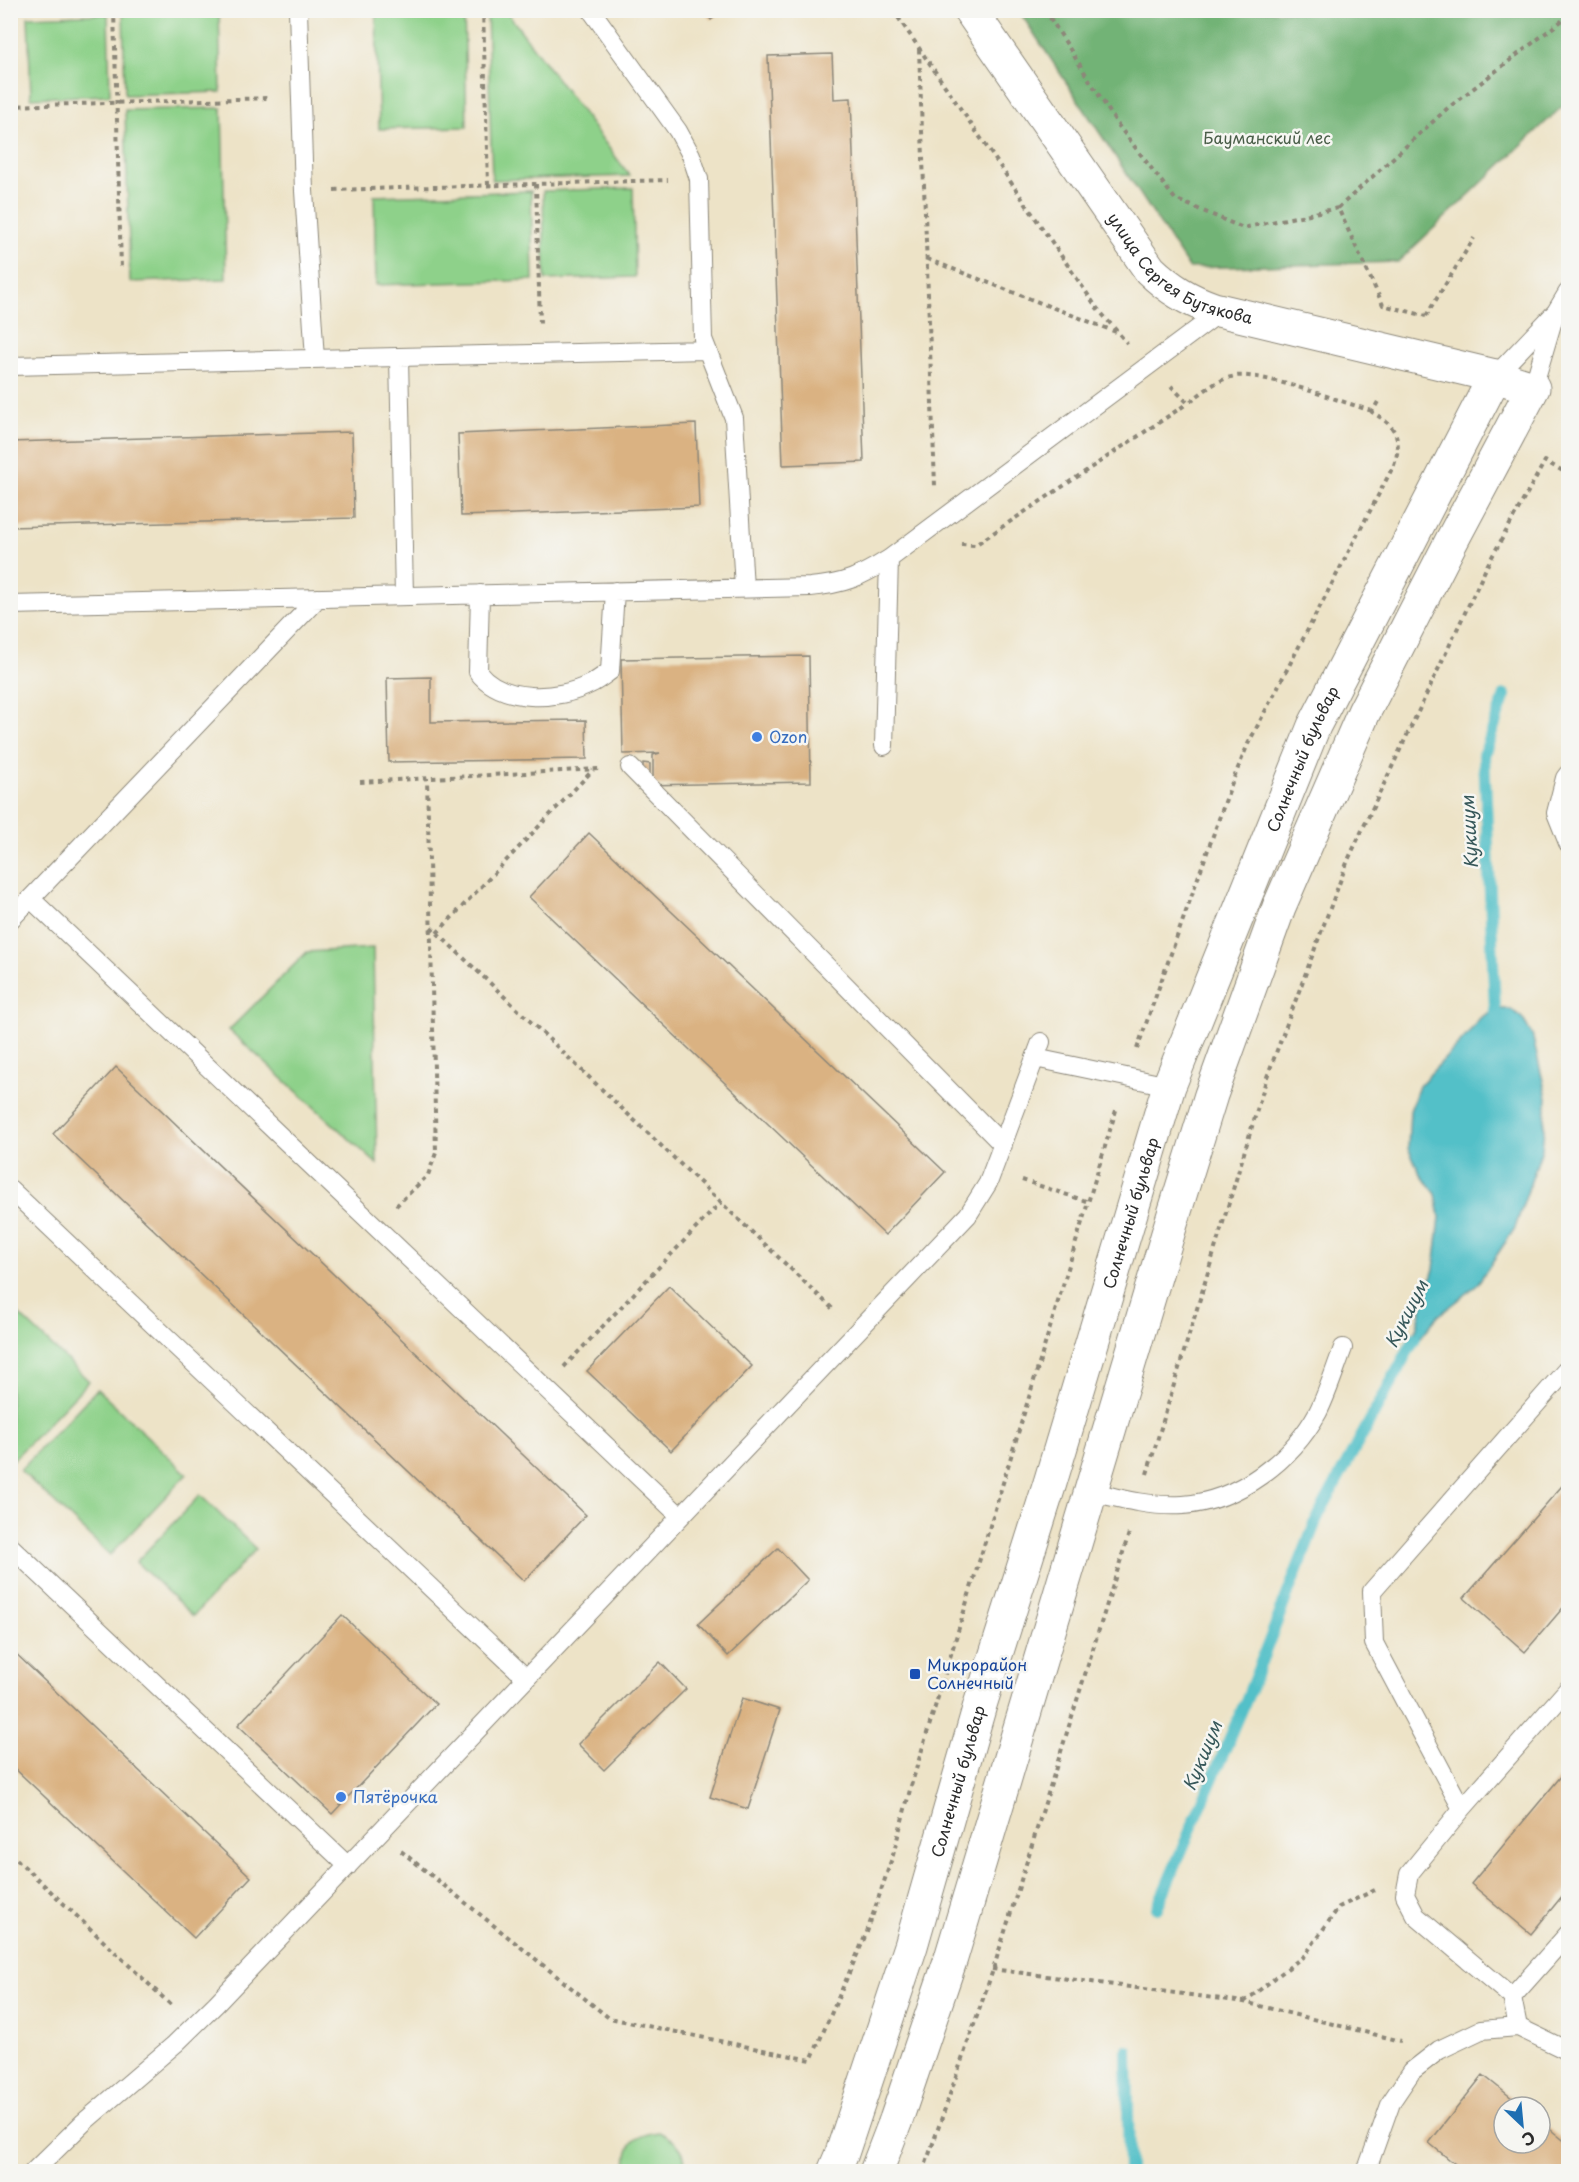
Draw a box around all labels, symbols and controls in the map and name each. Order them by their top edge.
park label: Бауманский лес [1203,125,1331,149]
street label: улица Сергея Бутякова [1103,207,1255,329]
street label: Солнечный бульвар [1260,681,1344,835]
place label: Ozon [769,724,807,748]
marker: Ozon [750,730,764,744]
water label: Кукшум [1453,794,1484,869]
street label: Солнечный бульвар [1096,1134,1164,1292]
water label: Кукшум [1377,1274,1434,1352]
place label: Микрорайон Солнечный [927,1652,1027,1694]
marker: Микрорайон Солнечный [908,1667,922,1681]
street label: Солнечный бульвар [924,1702,990,1860]
water label: Кукшум [1175,1716,1228,1794]
place label: Пятёрочка [353,1784,438,1808]
marker: Пятёрочка [334,1790,348,1804]
north arrow [1492,2095,1552,2155]
text: С [1518,2126,1540,2153]

